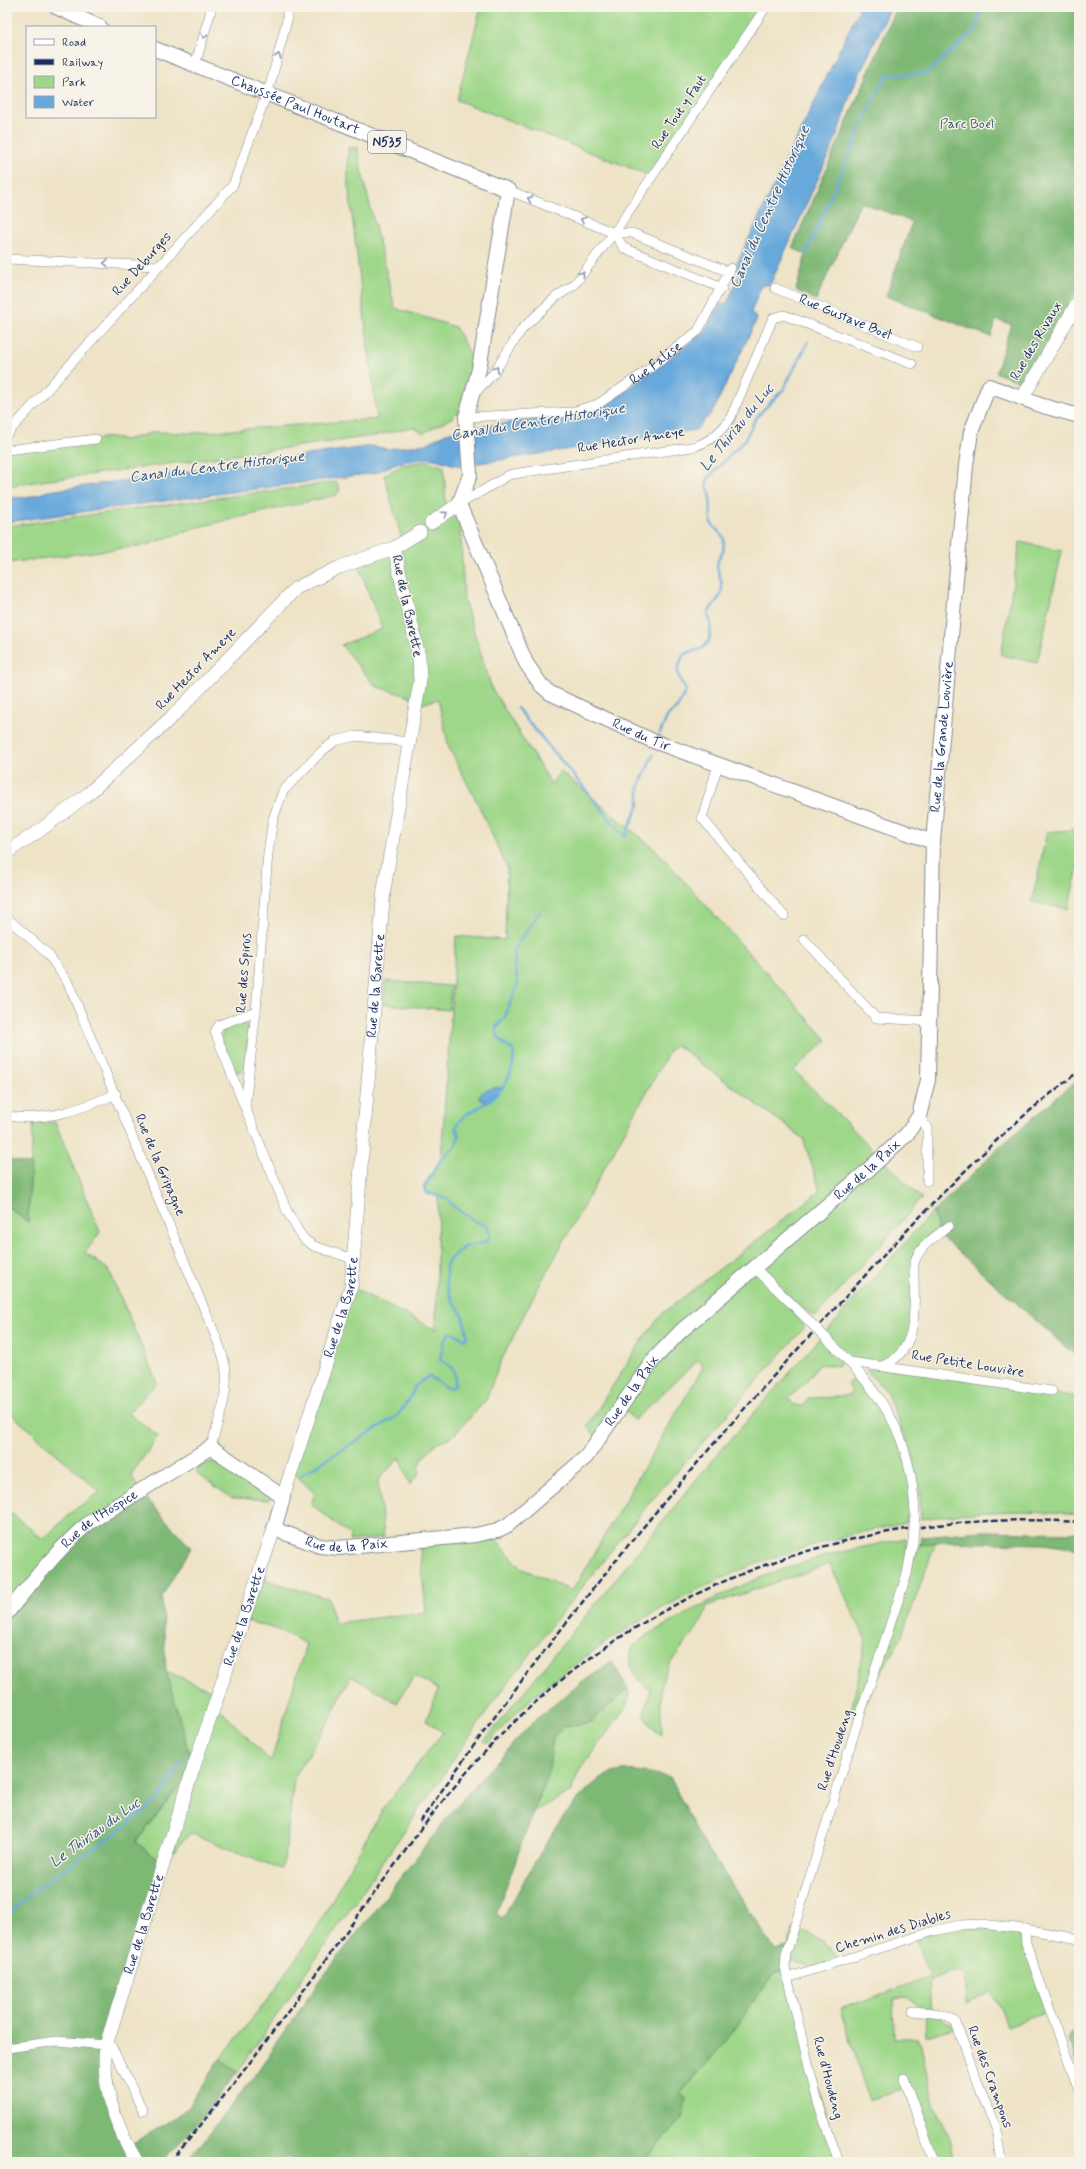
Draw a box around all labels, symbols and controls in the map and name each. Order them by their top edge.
legend [26,26,156,118]
one-way arrow [200,32,209,39]
text: Road [62,35,86,51]
one-way arrow [273,53,281,60]
text: Railway [62,55,104,71]
street label: Chaussée Paul Houtart [228,71,363,139]
street label: Rue Tout y Faut [647,71,711,153]
text: Park [62,75,86,91]
text: Water [62,95,94,111]
park label: Parc Boël [940,115,995,133]
water label: Canal du Centre Historique [725,122,815,291]
road number: N535 [368,131,406,153]
one-way arrow [526,195,533,203]
one-way arrow [579,217,587,225]
street label: Rue Deburges [108,228,176,300]
one-way arrow [103,259,109,268]
one-way arrow [578,272,585,279]
street label: Rue Gustave Boël [796,290,895,345]
street label: Rue des Rivaux [1006,298,1066,384]
street label: Rue Falise [626,337,686,389]
one-way arrow [491,366,499,373]
water label: Le Thiriau du Luc [696,379,779,476]
water label: Canal du Centre Historique [450,398,627,446]
street label: Rue Hector Ameye [576,423,686,457]
water label: Canal du Centre Historique [128,446,306,488]
one-way arrow [441,511,448,519]
street label: Rue de la Barette [387,553,427,659]
street label: Rue Hector Ameye [152,624,240,714]
street label: Rue de la Grande Louvière [927,660,958,813]
street label: Rue du Tir [609,714,673,756]
street label: Rue des Spirus [232,932,256,1014]
street label: Rue de la Barette [363,933,389,1038]
street label: Rue de la Gripagne [129,1111,190,1219]
street label: Rue de la Paix [830,1136,904,1204]
street label: Rue de la Barette [320,1256,362,1360]
street label: Rue Petite Louvière [910,1346,1026,1382]
street label: Rue de la Paix [601,1352,663,1430]
street label: Rue de l'Hospice [57,1485,142,1552]
street label: Rue de la Paix [303,1532,388,1557]
street label: Rue de la Barette [219,1564,270,1668]
street label: Rue d'Houdeng [813,1707,857,1793]
water label: Le Thiriau du Luc [46,1793,145,1872]
street label: Rue de la Barette [120,1872,168,1977]
street label: Chemin des Diables [833,1905,953,1957]
street label: Rue des Crampons [963,2023,1017,2131]
street label: Rue d'Houdeng [808,2035,848,2121]

